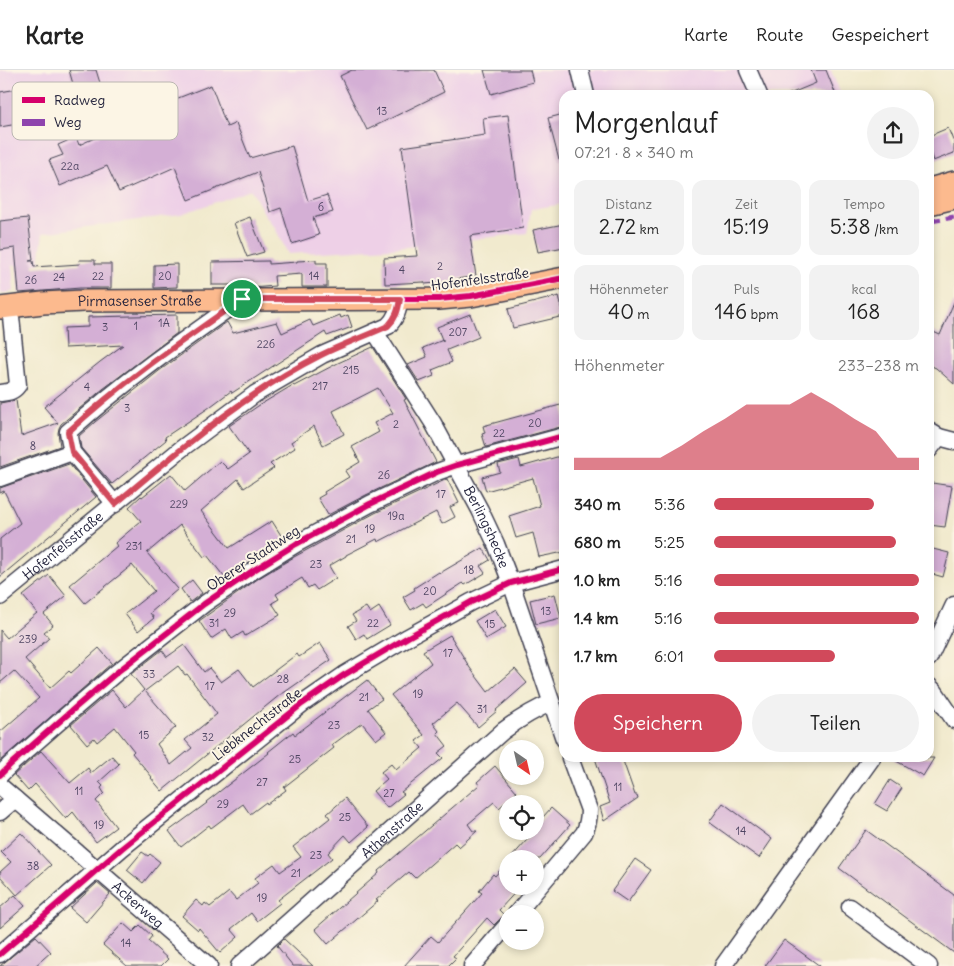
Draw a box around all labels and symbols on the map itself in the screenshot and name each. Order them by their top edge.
legend [12,82,178,140]
text: Radweg [54,91,105,109]
house number: 13 [377,104,387,118]
text: Weg [54,113,82,131]
house number: 22a [61,159,79,173]
house number: 6 [318,200,324,214]
house number: 2 [437,259,443,273]
house number: 4 [399,263,405,277]
street label: Hofenfelsstraße [430,263,530,295]
house number: 22 [92,269,104,283]
house number: 20 [158,269,172,283]
house number: 14 [309,269,319,283]
house number: 24 [53,270,65,284]
house number: 26 [25,273,37,287]
pin [221,278,263,320]
street label: Pirmasenser Straße [77,291,201,310]
house number: 1A [158,316,170,330]
house number: 1 [134,319,138,333]
house number: 3 [102,320,108,334]
house number: 207 [449,325,468,339]
house number: 226 [257,337,275,351]
house number: 215 [343,363,359,377]
house number: 217 [312,379,328,393]
house number: 4 [84,380,90,394]
house number: 3 [124,401,130,415]
house number: 20 [528,416,542,430]
house number: 2 [393,417,399,431]
house number: 22 [493,426,505,440]
house number: 8 [30,439,36,453]
house number: 26 [378,468,390,482]
street label: Berlingshecke [460,483,513,570]
house number: 17 [436,487,446,501]
house number: 229 [170,497,188,511]
street label: Hofenfelsstraße [19,507,107,584]
house number: 19a [388,509,404,523]
street label: Oberer Stadtweg [203,521,303,595]
house number: 19 [365,522,375,536]
house number: 21 [346,532,356,546]
house number: 231 [126,539,142,553]
house number: 23 [310,557,322,571]
house number: 18 [464,563,474,577]
house number: 20 [423,584,437,598]
house number: 13 [541,604,551,618]
house number: 29 [224,606,236,620]
house number: 31 [209,616,219,630]
house number: 22 [367,616,379,630]
house number: 15 [485,617,495,631]
house number: 239 [19,632,37,646]
house number: 17 [443,646,453,660]
house number: 33 [143,667,155,681]
house number: 28 [277,672,289,686]
house number: 17 [205,679,215,693]
street label: Liebknechtstraße [209,684,305,764]
house number: 19 [413,687,423,701]
house number: 21 [359,690,369,704]
house number: 31 [477,702,487,716]
house number: 23 [328,718,340,732]
house number: 15 [139,728,149,742]
house number: 32 [202,730,214,744]
north arrow [499,740,544,785]
house number: 25 [289,752,301,766]
house number: 27 [256,775,268,789]
house number: 11 [614,780,622,794]
house number: 11 [75,784,83,798]
house number: 27 [383,786,395,800]
house number: 29 [217,797,229,811]
street label: Athenstraße [357,797,427,862]
house number: 25 [339,810,351,824]
house number: 19 [94,818,104,832]
house number: 14 [736,824,746,838]
house number: 23 [310,848,322,862]
house number: 38 [27,859,39,873]
house number: 21 [291,866,301,880]
street label: Ackerweg [108,877,168,932]
house number: 19 [257,891,267,905]
house number: 14 [121,936,131,950]

